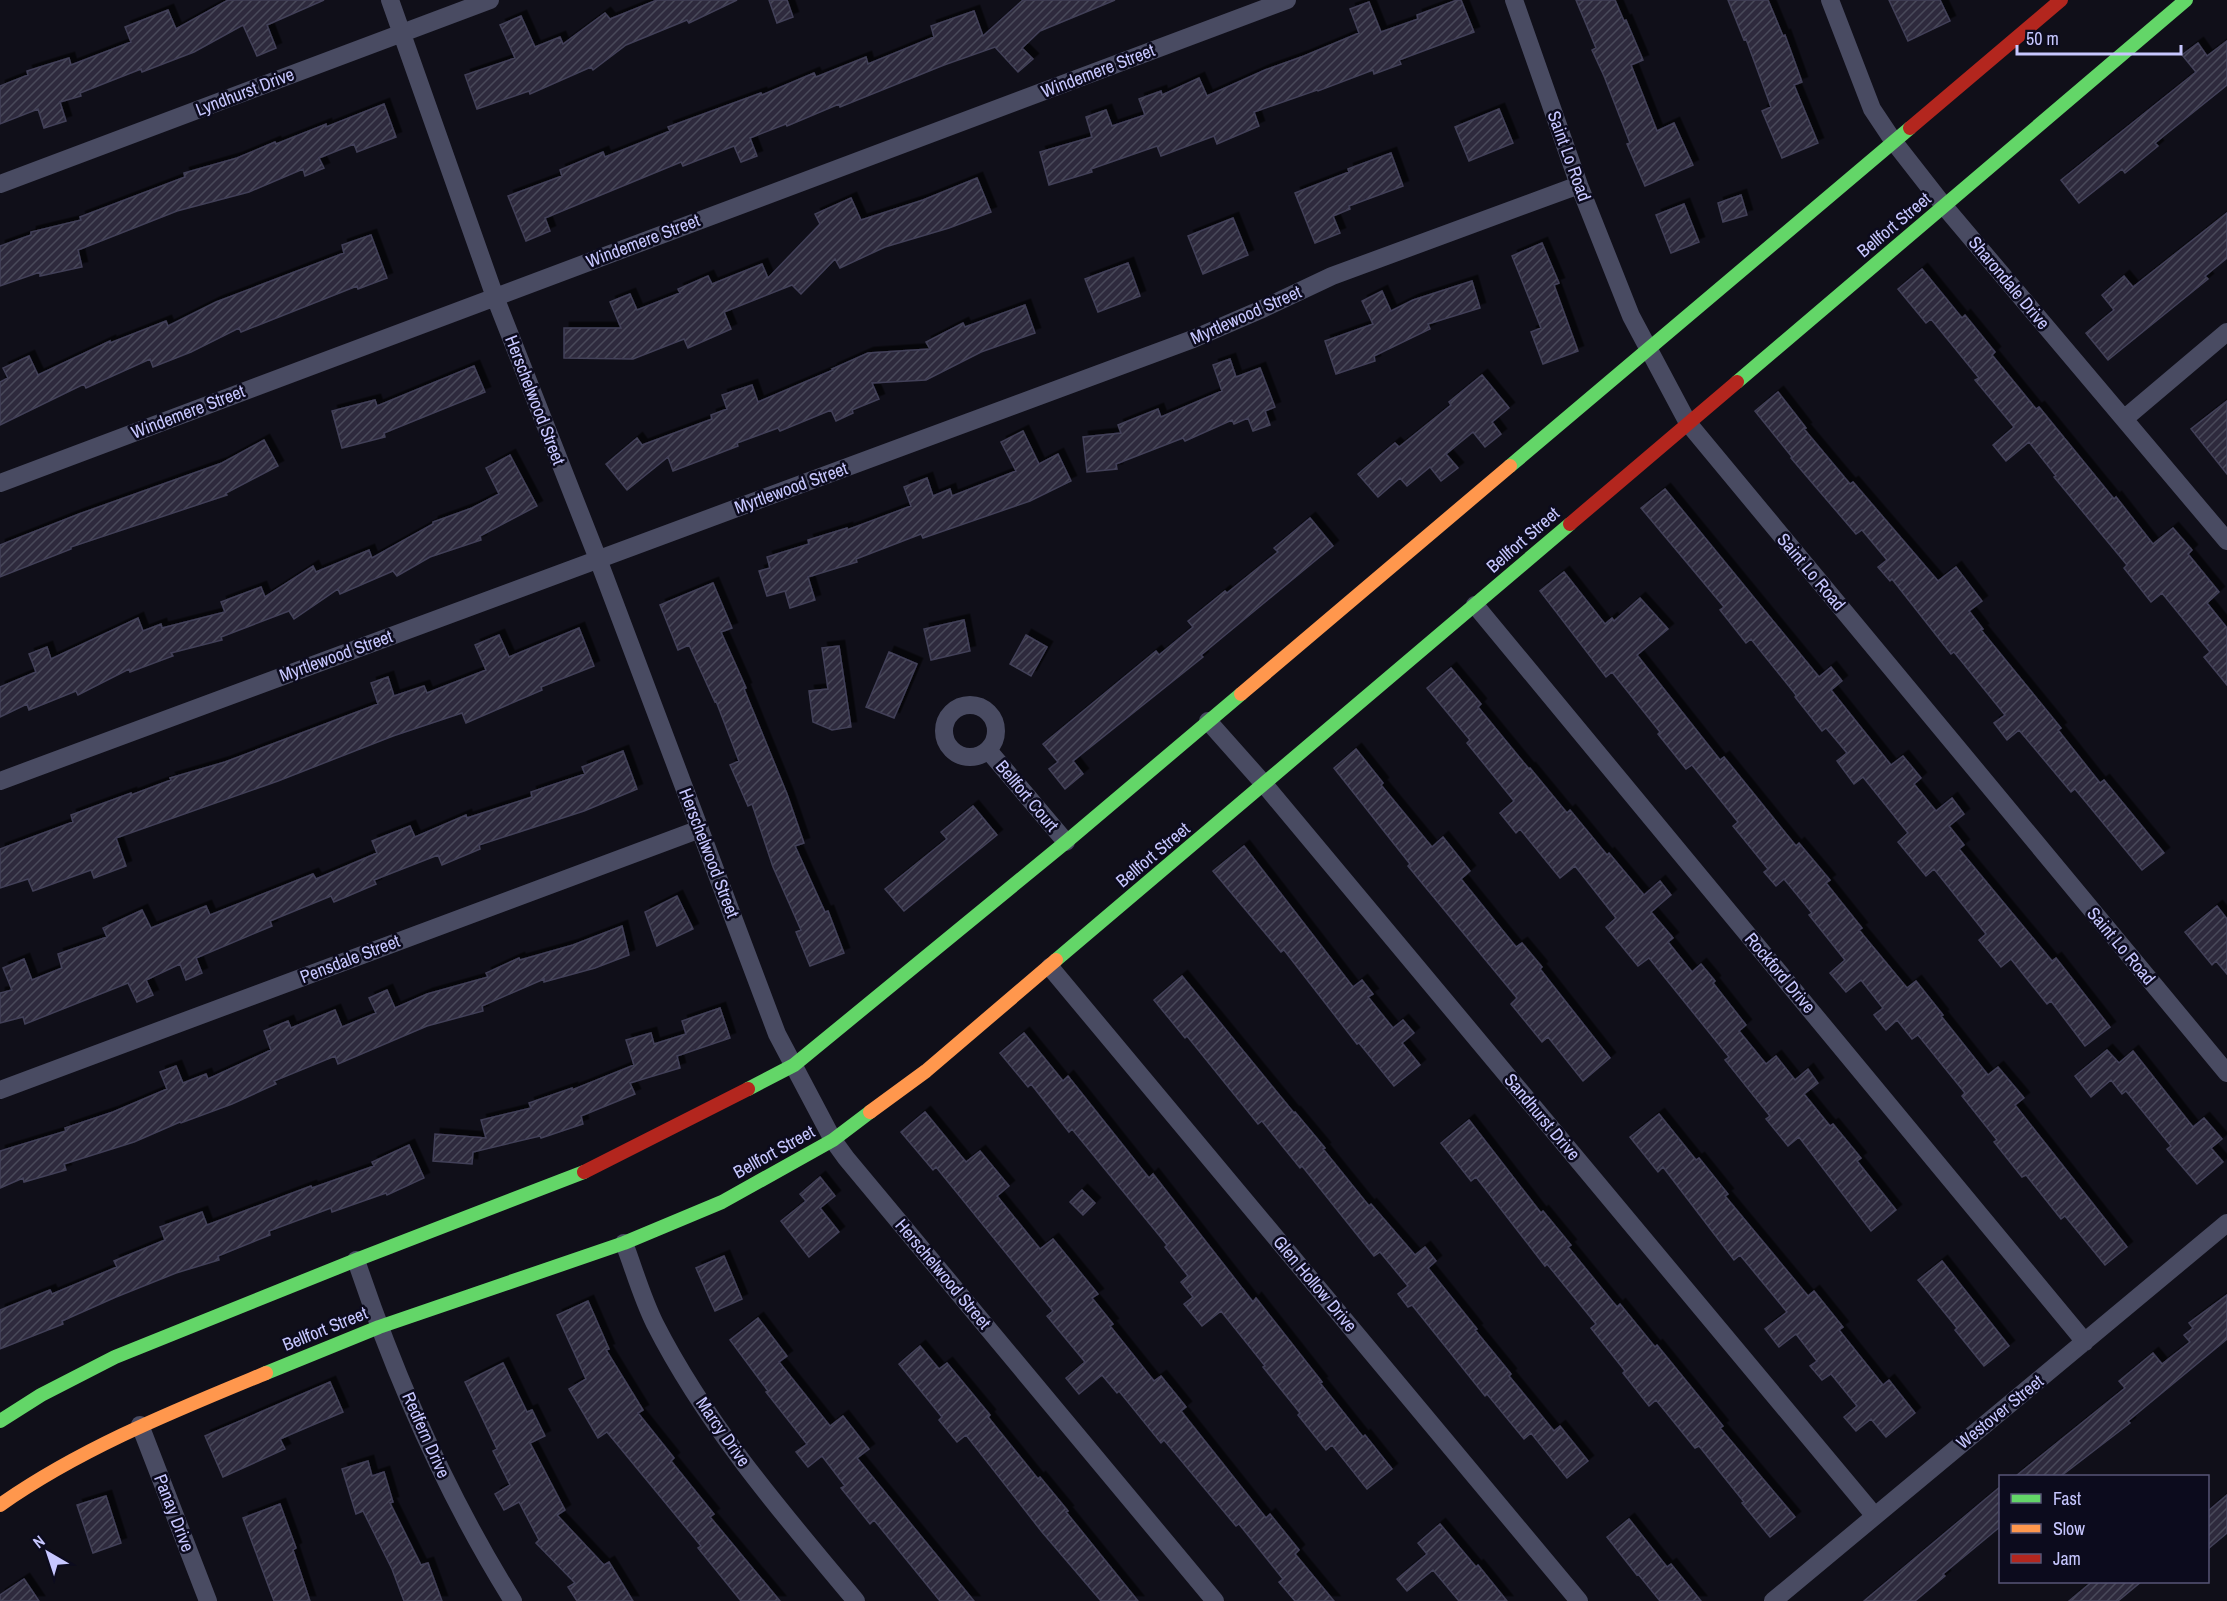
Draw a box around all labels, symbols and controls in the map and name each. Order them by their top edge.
scale bar [2017,18,2180,56]
text: 50 m [2026,26,2059,51]
street label: Windemere Street [1037,37,1158,104]
street label: Lyndhurst Drive [192,61,298,122]
street label: Saint Lo Road [1542,107,1597,204]
street label: Bellfort Street [1851,186,1936,263]
street label: Windemere Street [582,207,703,274]
street label: Sharondale Drive [1963,231,2056,335]
street label: Myrtlewood Street [1186,279,1305,350]
street label: Herschelwood Street [499,331,572,468]
street label: Windemere Street [127,378,248,445]
street label: Myrtlewood Street [731,455,851,520]
street label: Bellfort Street [1481,501,1565,578]
street label: Saint Lo Road [1771,527,1851,616]
street label: Myrtlewood Street [276,623,396,688]
street label: Bellfort Court [990,755,1065,837]
street label: Herschelwood Street [673,784,746,921]
street label: Bellfort Street [1110,816,1195,893]
street label: Saint Lo Road [2081,901,2161,990]
street label: Rockford Drive [1739,927,1822,1018]
street label: Pensdale Street [296,928,403,989]
street label: Sandhurst Drive [1499,1068,1586,1166]
street label: Bellfort Street [729,1119,819,1184]
street label: Herschelwood Street [890,1213,997,1334]
street label: Glen Hollow Drive [1268,1230,1363,1337]
street label: Bellfort Street [279,1300,371,1357]
street label: Westover Street [1951,1369,2049,1455]
street label: Redfern Drive [396,1388,457,1482]
street label: Marcy Drive [690,1392,756,1471]
street label: Panay Drive [148,1470,201,1555]
legend [1999,1475,2209,1583]
text: Fast [2053,1486,2081,1511]
text: Slow [2053,1516,2085,1541]
north arrow [18,1523,78,1583]
text: N [28,1530,49,1553]
text: Jam [2053,1546,2081,1571]

